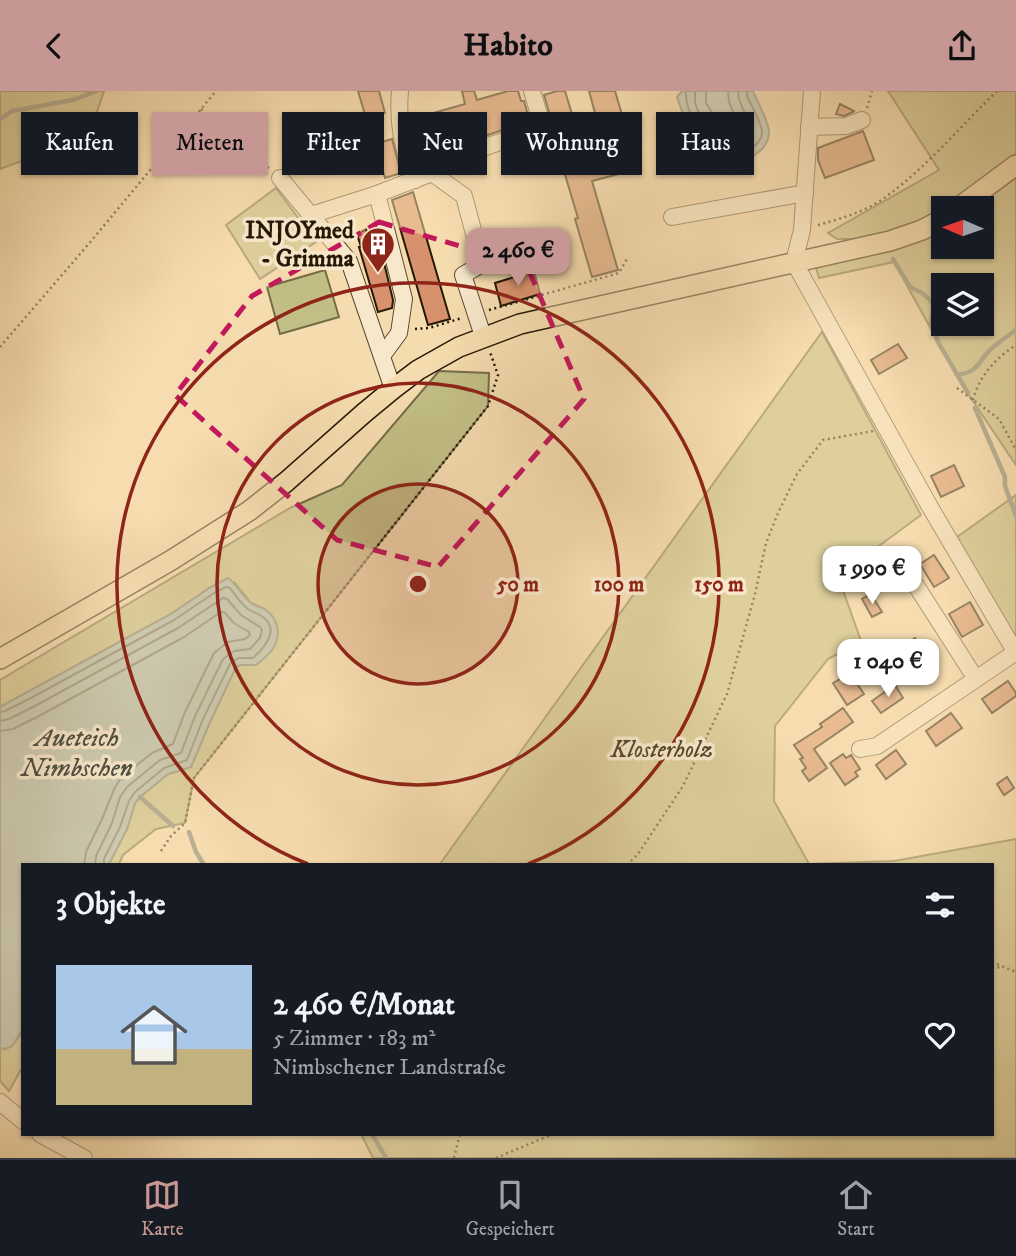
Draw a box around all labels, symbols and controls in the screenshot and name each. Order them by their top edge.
text: Habito [463,26,553,66]
icon: back [35,27,73,65]
icon: share [943,27,981,65]
chip: Kaufen [21,112,138,175]
chip: Mieten [152,112,268,175]
chip: Filter [282,112,384,175]
chip: Neu [398,112,487,175]
chip: Wohnung [501,112,642,175]
chip: Haus [656,112,754,175]
north arrow [931,196,994,259]
map controls [931,196,994,336]
place label: INJOYmed - Grimma [245,216,355,274]
building icon: INJOYmed - Grimma [359,225,397,274]
pin: 2 460 € [453,229,583,288]
text: 2 460 € [482,236,554,265]
button: layers [931,273,994,336]
pin: 1 990 € [807,547,937,606]
text: 1 990 € [838,554,906,583]
centre of rings [406,572,430,596]
text: 50 m [496,572,539,598]
text: 100 m [594,572,644,598]
text: 150 m [694,572,744,598]
pin: 1 040 € [823,639,953,699]
text: 1 040 € [853,647,923,676]
water label: Aueteich Nimbschen [19,722,133,785]
park label: Klosterholz [610,735,713,765]
icon: filters [921,886,959,924]
text: 3 Objekte [56,887,165,924]
text: 2 460 €/Monat [273,987,455,1024]
icon: home [112,993,196,1077]
icon: heart [921,1016,959,1054]
text: 5 Zimmer · 183 m² [273,1024,436,1053]
text: Nimbschener Landstraße [273,1053,506,1082]
tab: Karte [141,1176,184,1241]
tab: Gespeichert [466,1176,555,1241]
tab: Start [837,1176,875,1241]

